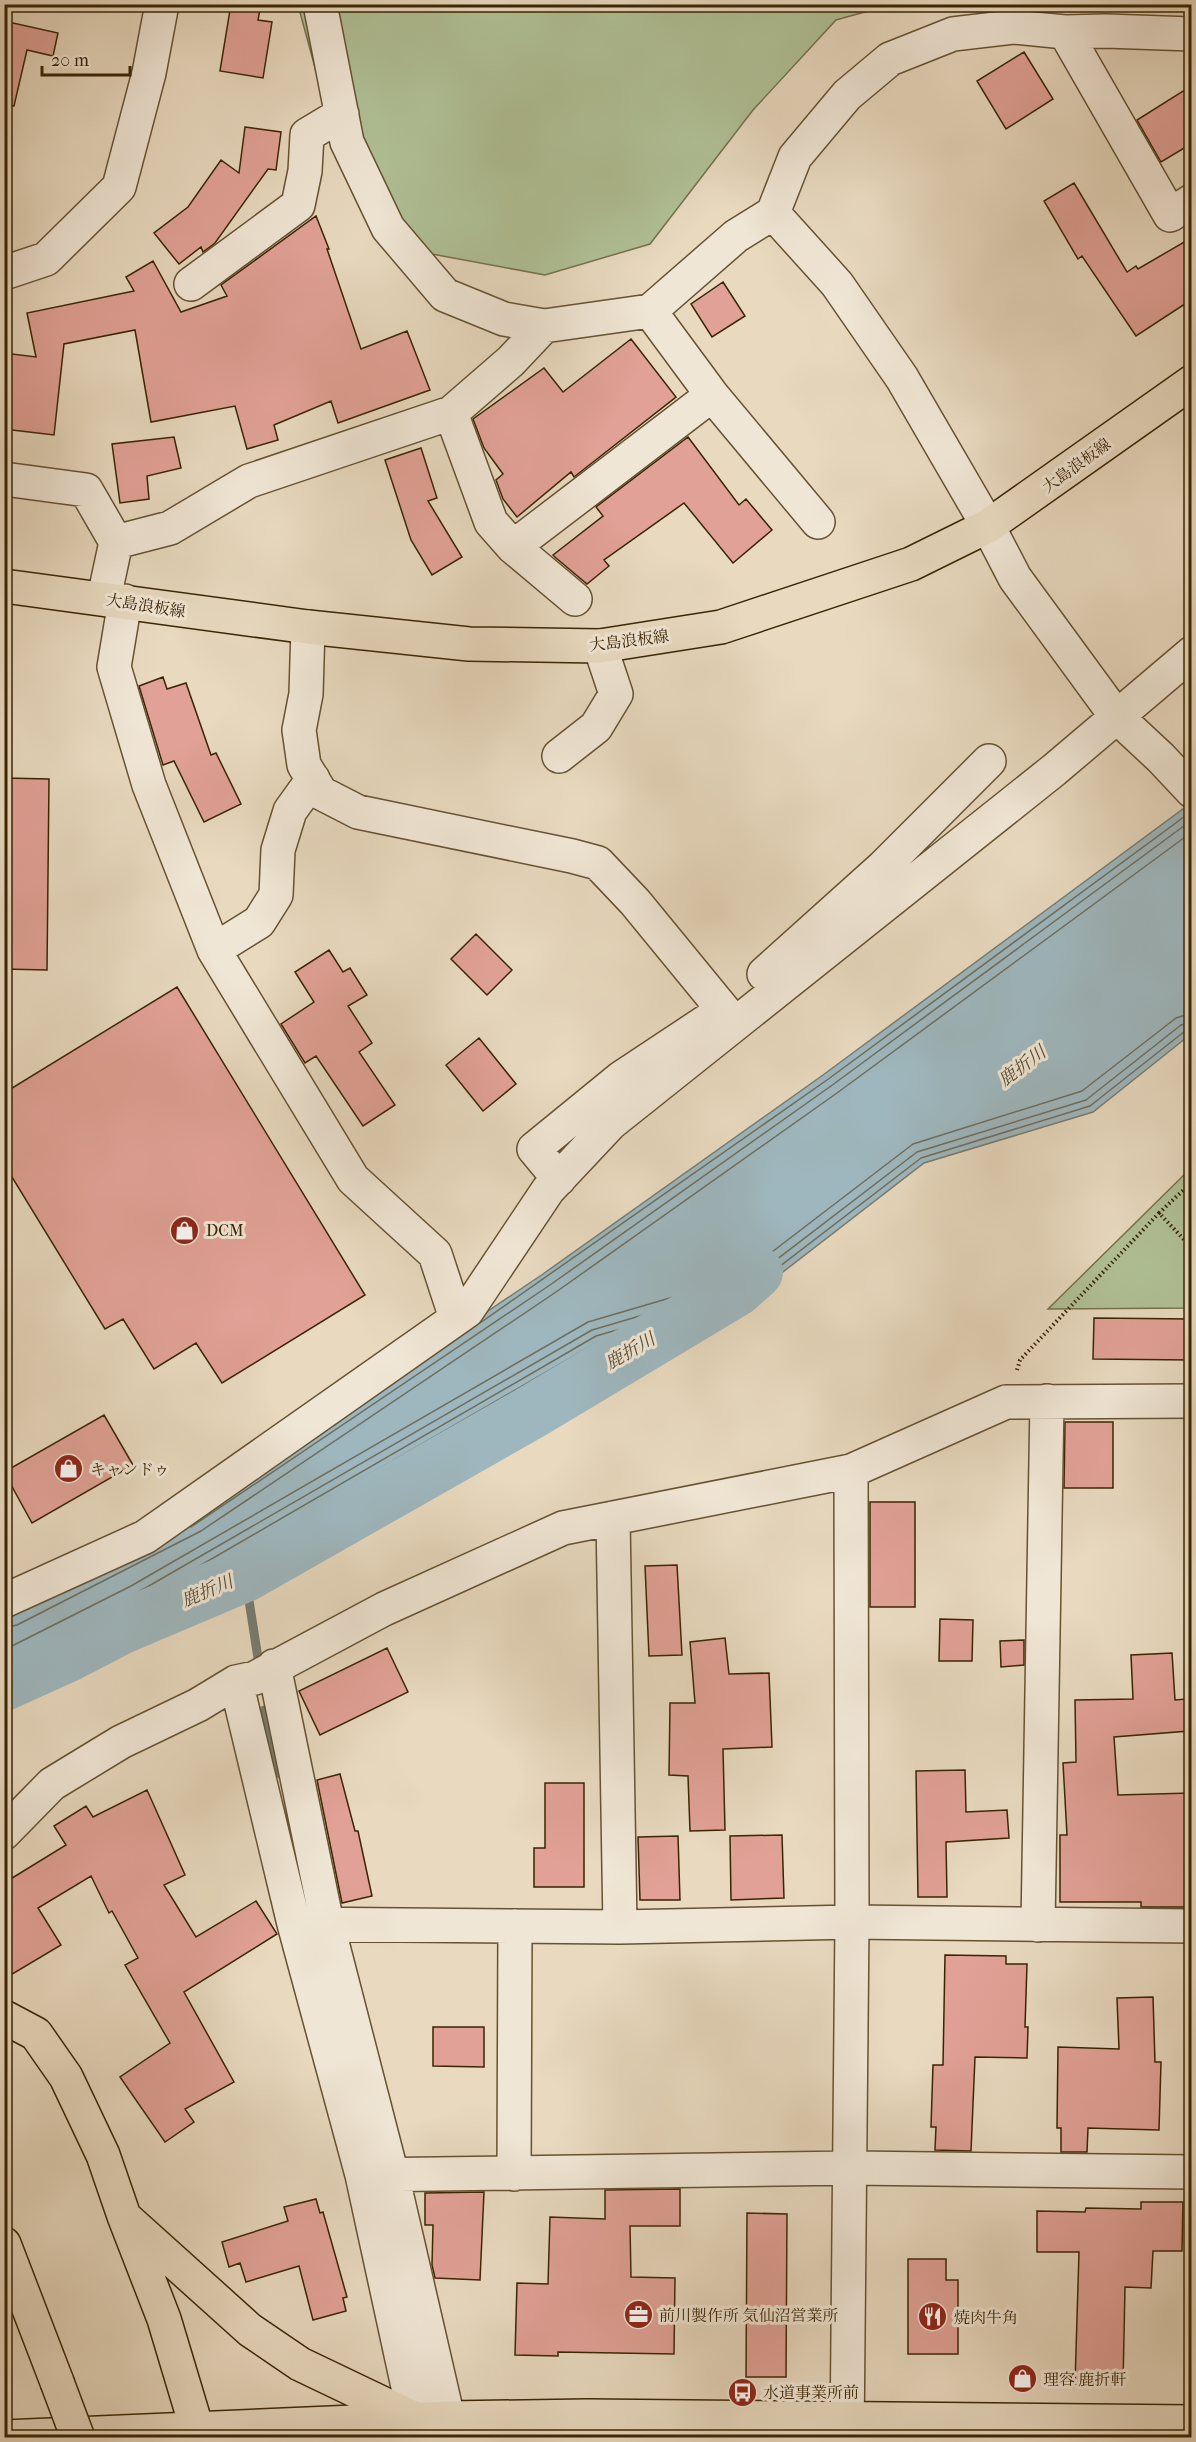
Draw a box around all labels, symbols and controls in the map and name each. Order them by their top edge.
scale bar [42,39,130,77]
text: 20 m [51,50,89,71]
street label: 大島浪板線 [1038,434,1114,497]
street label: 大島浪板線 [105,590,187,621]
street label: 大島浪板線 [588,626,670,655]
water label: 鹿折川 [994,1041,1052,1091]
shop icon: DCM [169,1214,201,1246]
place label: DCM [206,1221,244,1240]
water label: 鹿折川 [602,1328,661,1374]
shop icon: キャンドゥ [53,1453,85,1485]
place label: キャンドゥ [90,1460,170,1479]
water label: 鹿折川 [178,1570,238,1612]
office icon: 前川製作所 気仙沼営業所 [622,2299,654,2331]
restaurant icon: 焼肉牛角 [917,2301,949,2333]
place label: 前川製作所 気仙沼営業所 [659,2306,838,2325]
place label: 焼肉牛角 [954,2308,1018,2327]
shop icon: 理容 鹿折軒 [1006,2363,1038,2395]
place label: 理容 鹿折軒 [1043,2370,1126,2389]
bus stop icon: 水道事業所前 [726,2376,758,2408]
place label: 水道事業所前 [763,2383,859,2402]

